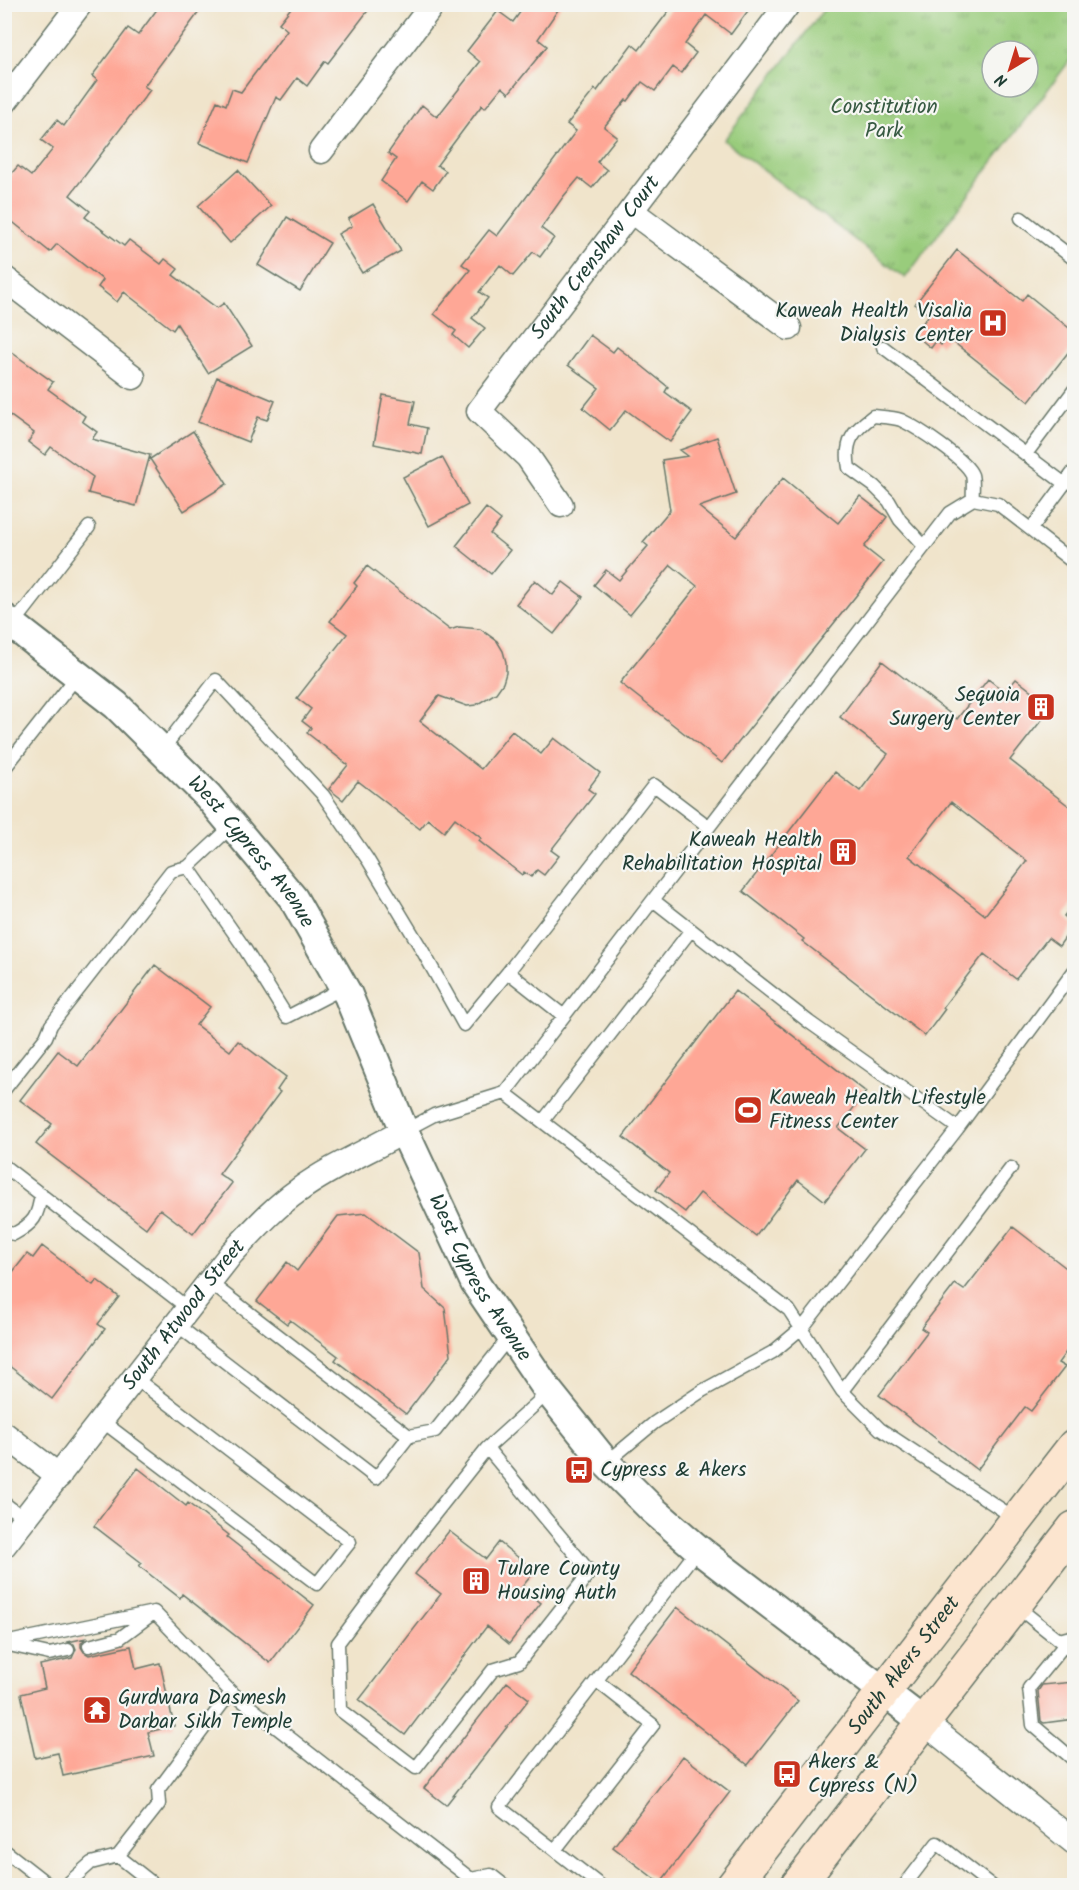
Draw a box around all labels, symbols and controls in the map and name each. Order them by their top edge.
north arrow [980,39,1040,99]
text: N [990,67,1013,93]
park label: Constitution Park [830,91,938,148]
street label: South Crenshaw Court [522,168,669,347]
place label: Kaweah Health Visalia Dialysis Center [775,295,973,352]
hospital icon: Kaweah Health Visalia Dialysis Center [977,307,1009,339]
place label: Sequoia Surgery Center [889,679,1021,736]
building icon: Sequoia Surgery Center [1025,691,1057,723]
street label: West Cypress Avenue [180,768,324,935]
place label: Kaweah Health Rehabilitation Hospital [622,824,822,881]
building icon: Kaweah Health Rehabilitation Hospital [827,836,859,868]
place label: Kaweah Health Lifestyle Fitness Center [769,1082,987,1139]
sports icon: Kaweah Health Lifestyle Fitness Center [732,1094,764,1126]
street label: West Cypress Avenue [419,1188,541,1369]
street label: South Atwood Street [114,1231,254,1398]
bus stop icon: Cypress & Akers [563,1454,595,1486]
place label: Cypress & Akers [600,1454,746,1487]
place label: Tulare County Housing Auth [497,1553,620,1610]
building icon: Tulare County Housing Auth [460,1565,492,1597]
street label: South Akers Street [839,1588,969,1742]
place label: Gurdwara Dasmesh Darbar Sikh Temple [118,1682,293,1739]
temple icon: Gurdwara Dasmesh Darbar Sikh Temple [81,1694,113,1726]
place label: Akers & Cypress (N) [808,1746,918,1803]
bus stop icon: Akers & Cypress (N) [771,1758,803,1790]

